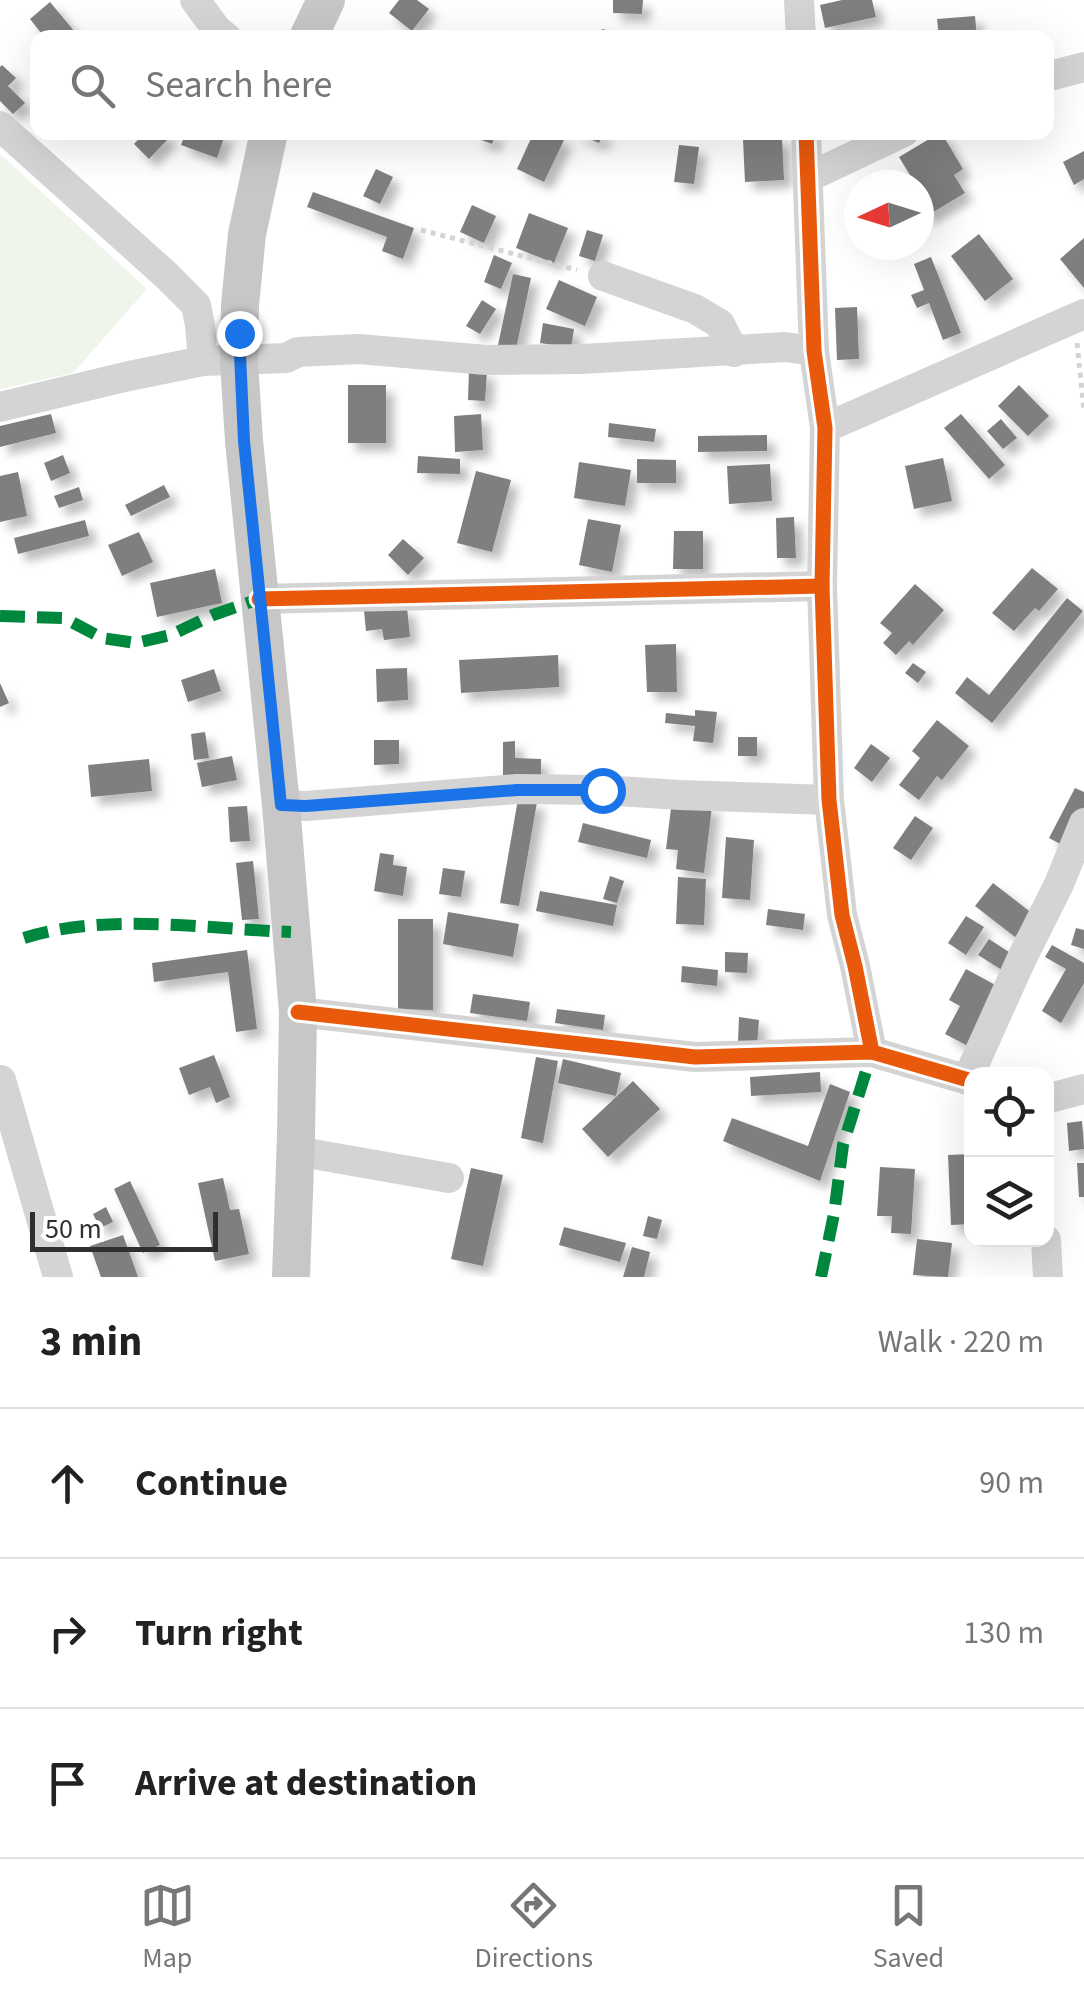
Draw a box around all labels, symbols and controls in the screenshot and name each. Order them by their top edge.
search box [30,30,1054,140]
icon: search [65,58,120,113]
text: Search here [145,58,332,112]
north arrow [844,170,934,260]
route end [217,311,263,357]
route start [580,768,626,814]
map controls [964,1067,1054,1247]
button: locate [964,1067,1054,1157]
button: layers [964,1157,1054,1247]
scale bar [30,1207,218,1252]
text: 50 m [45,1209,102,1249]
text: 3 min [40,1312,142,1372]
text: Walk · 220 m [878,1319,1044,1365]
icon: ahead [40,1456,95,1511]
text: Continue [135,1456,288,1510]
text: 90 m [979,1460,1044,1506]
icon: right [40,1606,95,1661]
text: Turn right [135,1606,303,1660]
text: 130 m [963,1610,1044,1656]
icon: arrive [40,1756,95,1811]
text: Arrive at destination [135,1756,477,1810]
tab: Map [140,1878,195,1978]
tab: Directions [475,1878,593,1978]
tab: Saved [873,1878,944,1978]

